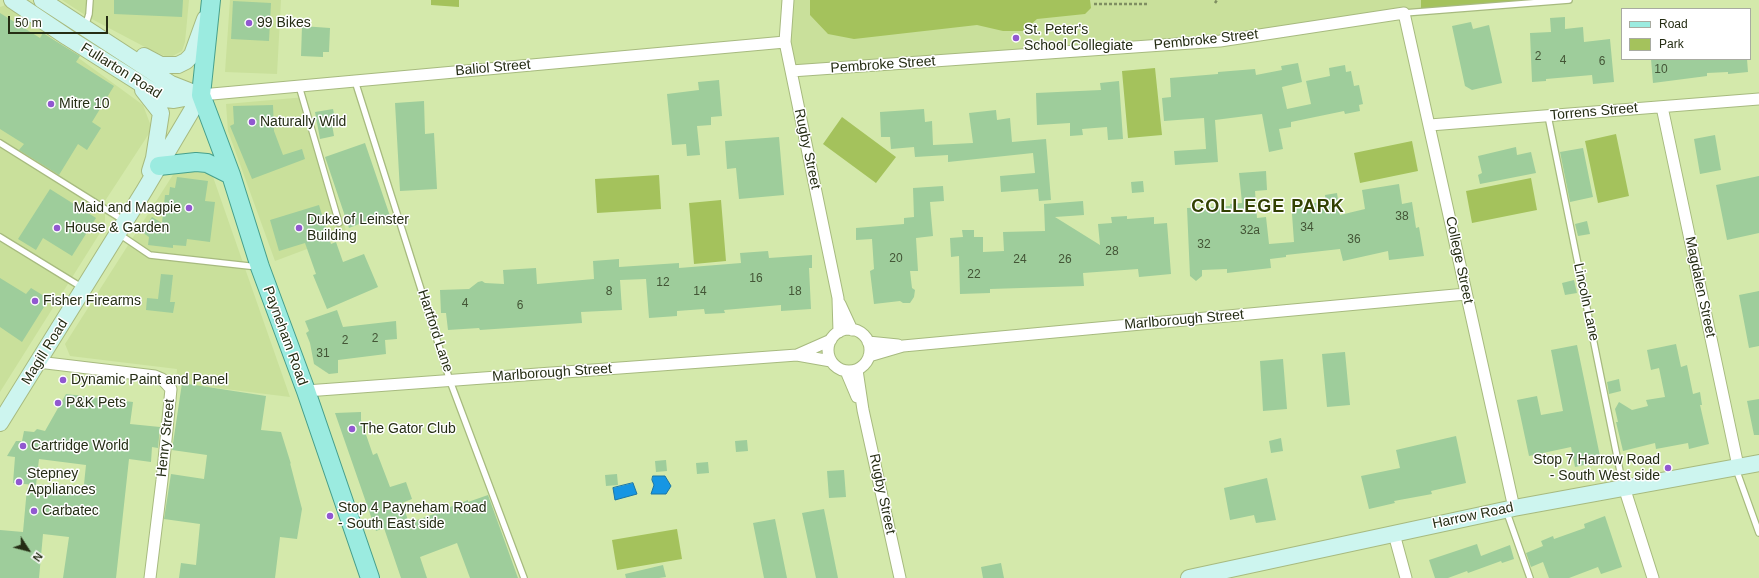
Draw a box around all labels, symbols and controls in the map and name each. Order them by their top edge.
scale bar [10,8,110,34]
legend [1621,8,1751,60]
place label: 99 Bikes [257,15,311,31]
text: 50 m [15,16,42,30]
text: Road [1659,17,1688,31]
marker: 99 Bikes [244,18,254,28]
place label: St. Peter's School Collegiate [1024,22,1133,54]
street label: Pembroke Street [1153,26,1259,54]
marker: St. Peter's School Collegiate [1011,33,1021,43]
text: Park [1659,37,1684,51]
street label: Fullarton Road [78,40,164,102]
house number: 2 [1535,50,1541,64]
street label: Pembroke Street [830,53,936,77]
house number: 4 [1560,54,1566,68]
house number: 6 [1599,55,1605,69]
street label: Baliol Street [455,56,531,80]
house number: 10 [1654,63,1668,77]
place label: Mitre 10 [59,96,110,112]
marker: Mitre 10 [46,99,56,109]
street label: Torrens Street [1549,100,1639,124]
street label: Rugby Street [790,107,824,191]
place label: Naturally Wild [260,114,346,130]
marker: Naturally Wild [247,117,257,127]
district label: COLLEGE PARK [1191,196,1345,218]
place label: Maid and Magpie [74,200,181,216]
marker: Maid and Magpie [184,203,194,213]
house number: 38 [1395,210,1409,224]
place label: Duke of Leinster Building [307,212,409,244]
street label: College Street [1442,215,1476,305]
place label: House & Garden [65,220,169,236]
house number: 34 [1300,221,1314,235]
marker: House & Garden [52,223,62,233]
marker: Duke of Leinster Building [294,223,304,233]
house number: 32a [1240,224,1260,238]
house number: 36 [1347,233,1361,247]
street label: Magdalen Street [1681,235,1719,339]
house number: 32 [1197,238,1211,252]
house number: 28 [1105,245,1119,259]
house number: 20 [889,252,903,266]
house number: 24 [1013,253,1027,267]
house number: 26 [1058,253,1072,267]
street label: Lincoln Lane [1570,261,1602,343]
house number: 22 [967,268,981,282]
house number: 16 [749,272,763,286]
house number: 12 [656,276,670,290]
street label: Payneham Road [259,284,311,388]
house number: 8 [606,285,612,299]
house number: 14 [693,285,707,299]
house number: 18 [788,285,802,299]
street label: Hartford Lane [414,288,456,374]
place label: Fisher Firearms [43,293,141,309]
marker: Fisher Firearms [30,296,40,306]
house number: 4 [462,297,468,311]
house number: 6 [517,299,523,313]
street label: Marlborough Street [1124,306,1244,334]
street label: Magill Road [18,316,72,388]
house number: 2 [372,332,378,346]
house number: 2 [342,334,348,348]
house number: 31 [316,347,330,361]
street label: Marlborough Street [492,360,612,386]
place label: Dynamic Paint and Panel [71,372,228,388]
marker: Dynamic Paint and Panel [58,375,68,385]
place label: P&K Pets [66,395,126,411]
marker: P&K Pets [53,398,63,408]
street label: Henry Street [154,398,178,478]
place label: The Gator Club [360,421,456,437]
marker: The Gator Club [347,424,357,434]
place label: Cartridge World [31,438,129,454]
marker: Cartridge World [18,441,28,451]
street label: Rugby Street [865,452,899,536]
place label: Stop 7 Harrow Road - South West side [1533,452,1660,484]
marker: Stop 7 Harrow Road - South West side [1663,463,1673,473]
place label: Stepney Appliances [27,466,95,498]
marker: Stepney Appliances [14,477,24,487]
street label: Harrow Road [1431,499,1515,533]
place label: Stop 4 Payneham Road - South East side [338,500,487,532]
place label: Carbatec [42,503,99,519]
marker: Carbatec [29,506,39,516]
marker: Stop 4 Payneham Road - South East side [325,511,335,521]
north arrow [8,530,48,570]
text: N [31,550,45,564]

